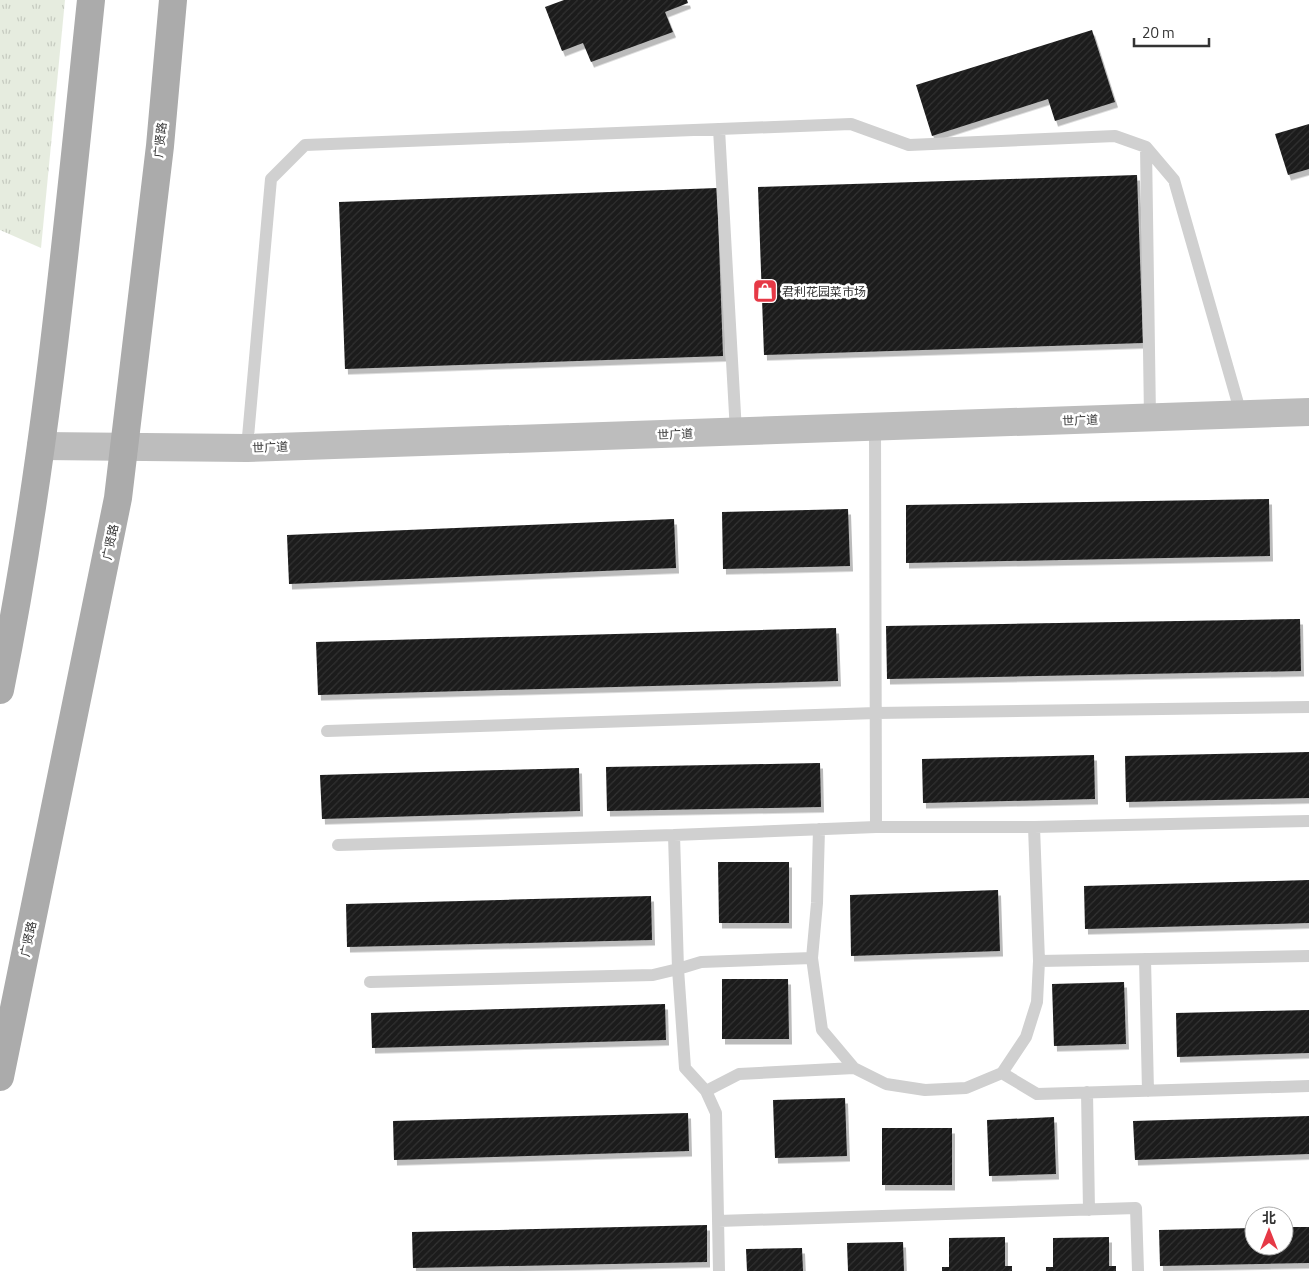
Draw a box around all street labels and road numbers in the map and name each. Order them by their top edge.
street label: 广贤路 [149,121,171,159]
street label: 世广道 [1062,410,1098,430]
street label: 世广道 [657,424,693,444]
street label: 世广道 [252,437,288,457]
street label: 广贤路 [97,522,123,562]
street label: 广贤路 [15,919,41,959]

